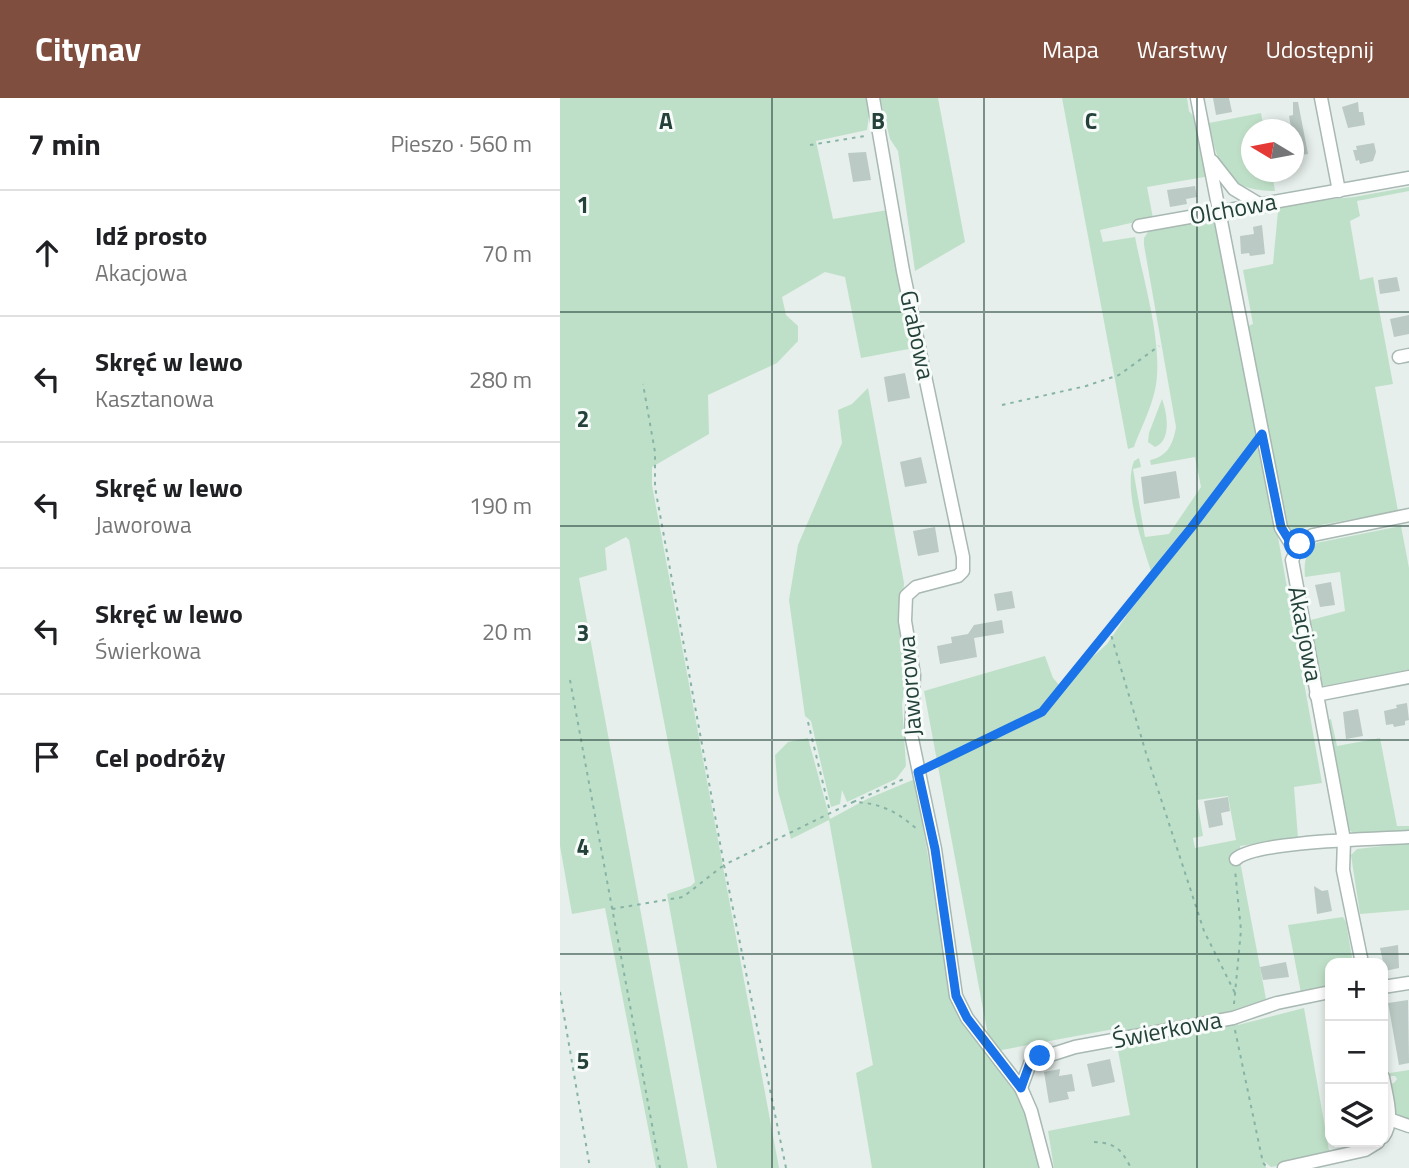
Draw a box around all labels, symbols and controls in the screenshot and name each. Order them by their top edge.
text: Citynav [35,24,141,74]
text: Mapa [1042,31,1099,67]
text: Warstwy [1137,31,1228,67]
text: Udostępnij [1266,31,1374,67]
text: A [659,103,673,138]
text: B [871,103,885,138]
text: C [1085,103,1097,138]
north arrow [1241,119,1304,182]
text: 7 min [28,121,101,167]
text: Pieszo · 560 m [390,126,532,161]
street label: Olchowa [1187,183,1279,233]
text: 1 [577,187,589,222]
text: Idź prosto [95,216,207,255]
icon: ahead [28,234,66,272]
text: 70 m [482,236,532,271]
text: Akacjowa [95,255,187,290]
street label: Grabowa [891,287,945,383]
text: Skręć w lewo [95,342,243,381]
icon: left [28,360,66,398]
text: 280 m [469,362,532,397]
text: Kasztanowa [95,381,214,416]
text: 2 [577,401,589,436]
text: Skręć w lewo [95,468,243,507]
icon: left [28,486,66,524]
text: 190 m [469,488,532,523]
text: Jaworowa [95,507,191,542]
route start [1284,528,1315,559]
street label: Akacjowa [1279,583,1333,684]
text: Skręć w lewo [95,594,243,633]
icon: left [28,612,66,650]
text: 20 m [482,614,532,649]
text: 3 [577,615,589,650]
text: Świerkowa [95,633,201,668]
street label: Jaworowa [888,635,930,738]
icon: arrive [28,738,66,776]
text: Cel podróży [95,738,225,777]
text: 4 [577,829,589,864]
map controls [1325,958,1388,1147]
button: + [1325,958,1388,1021]
street label: Świerkowa [1109,1001,1225,1057]
button: − [1325,1021,1388,1084]
route end [1024,1040,1055,1071]
text: 5 [577,1043,589,1078]
button: layers [1325,1084,1388,1147]

